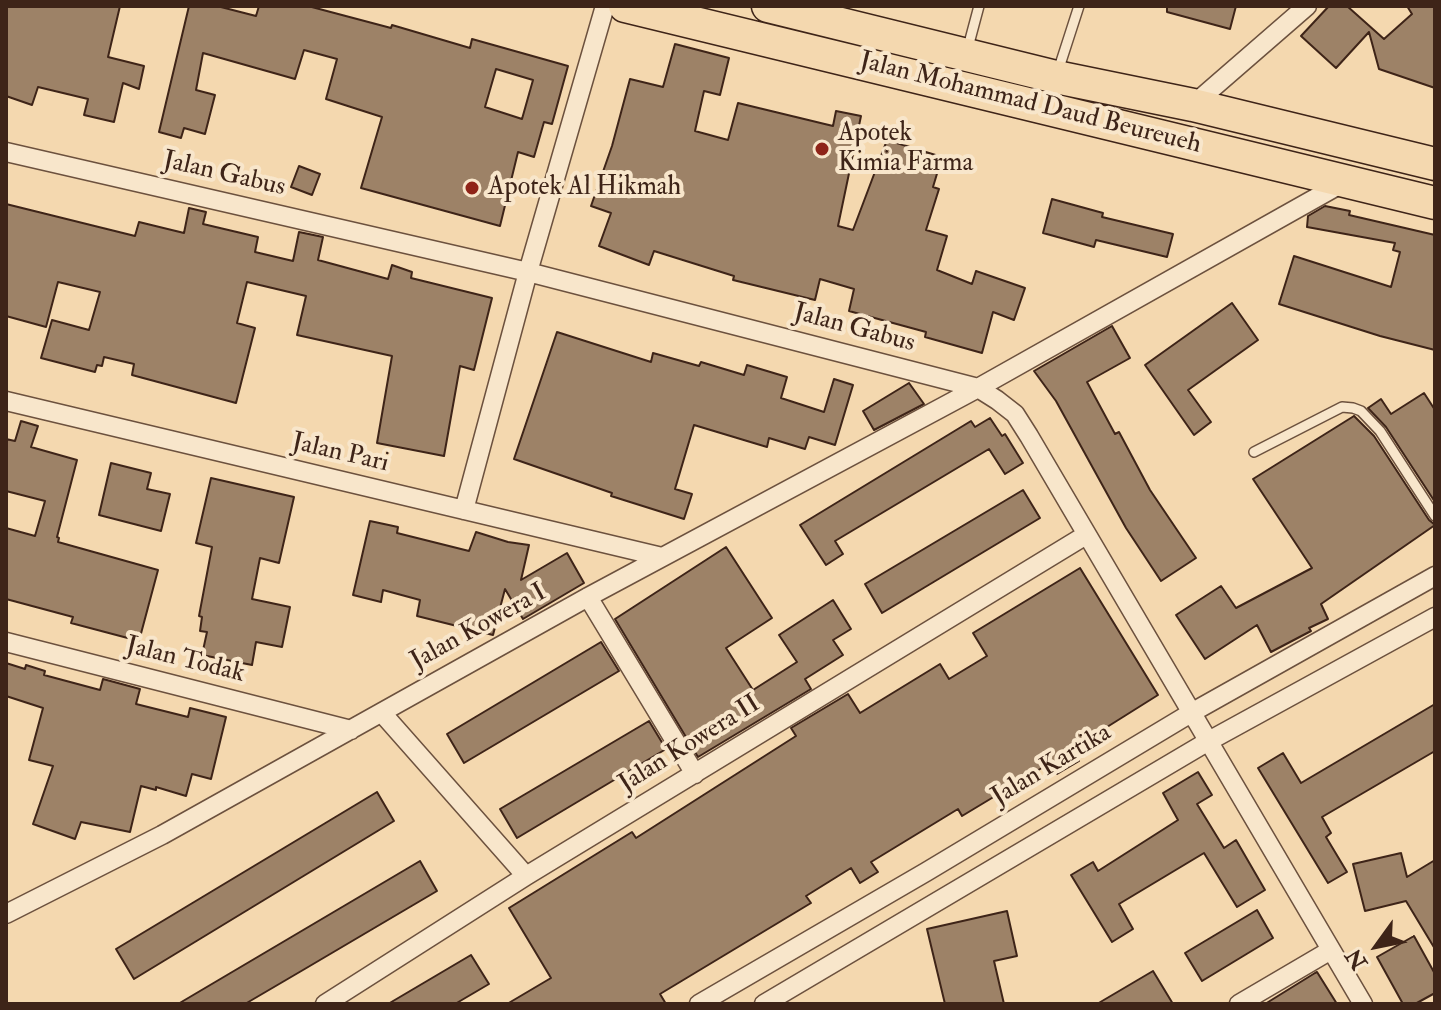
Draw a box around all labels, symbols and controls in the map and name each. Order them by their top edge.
street label: Jalan Mohammad Daud Beureueh [856,46,1204,162]
place label: Apotek Kimia Farma [838,118,973,180]
marker: Apotek Kimia Farma [813,140,831,158]
street label: Jalan Gabus [160,146,288,204]
place label: Apotek Al Hikmah [488,172,681,204]
marker: Apotek Al Hikmah [463,179,481,197]
street label: Jalan Gabus [790,298,918,360]
street label: Jalan Pari [288,428,392,480]
street label: Jalan Kowera I [406,578,552,678]
street label: Jalan Todak [122,631,248,691]
street label: Jalan Kowera II [614,689,766,801]
street label: Jalan Kartika [987,718,1117,814]
north arrow [1337,906,1417,986]
text: N [1340,943,1374,975]

